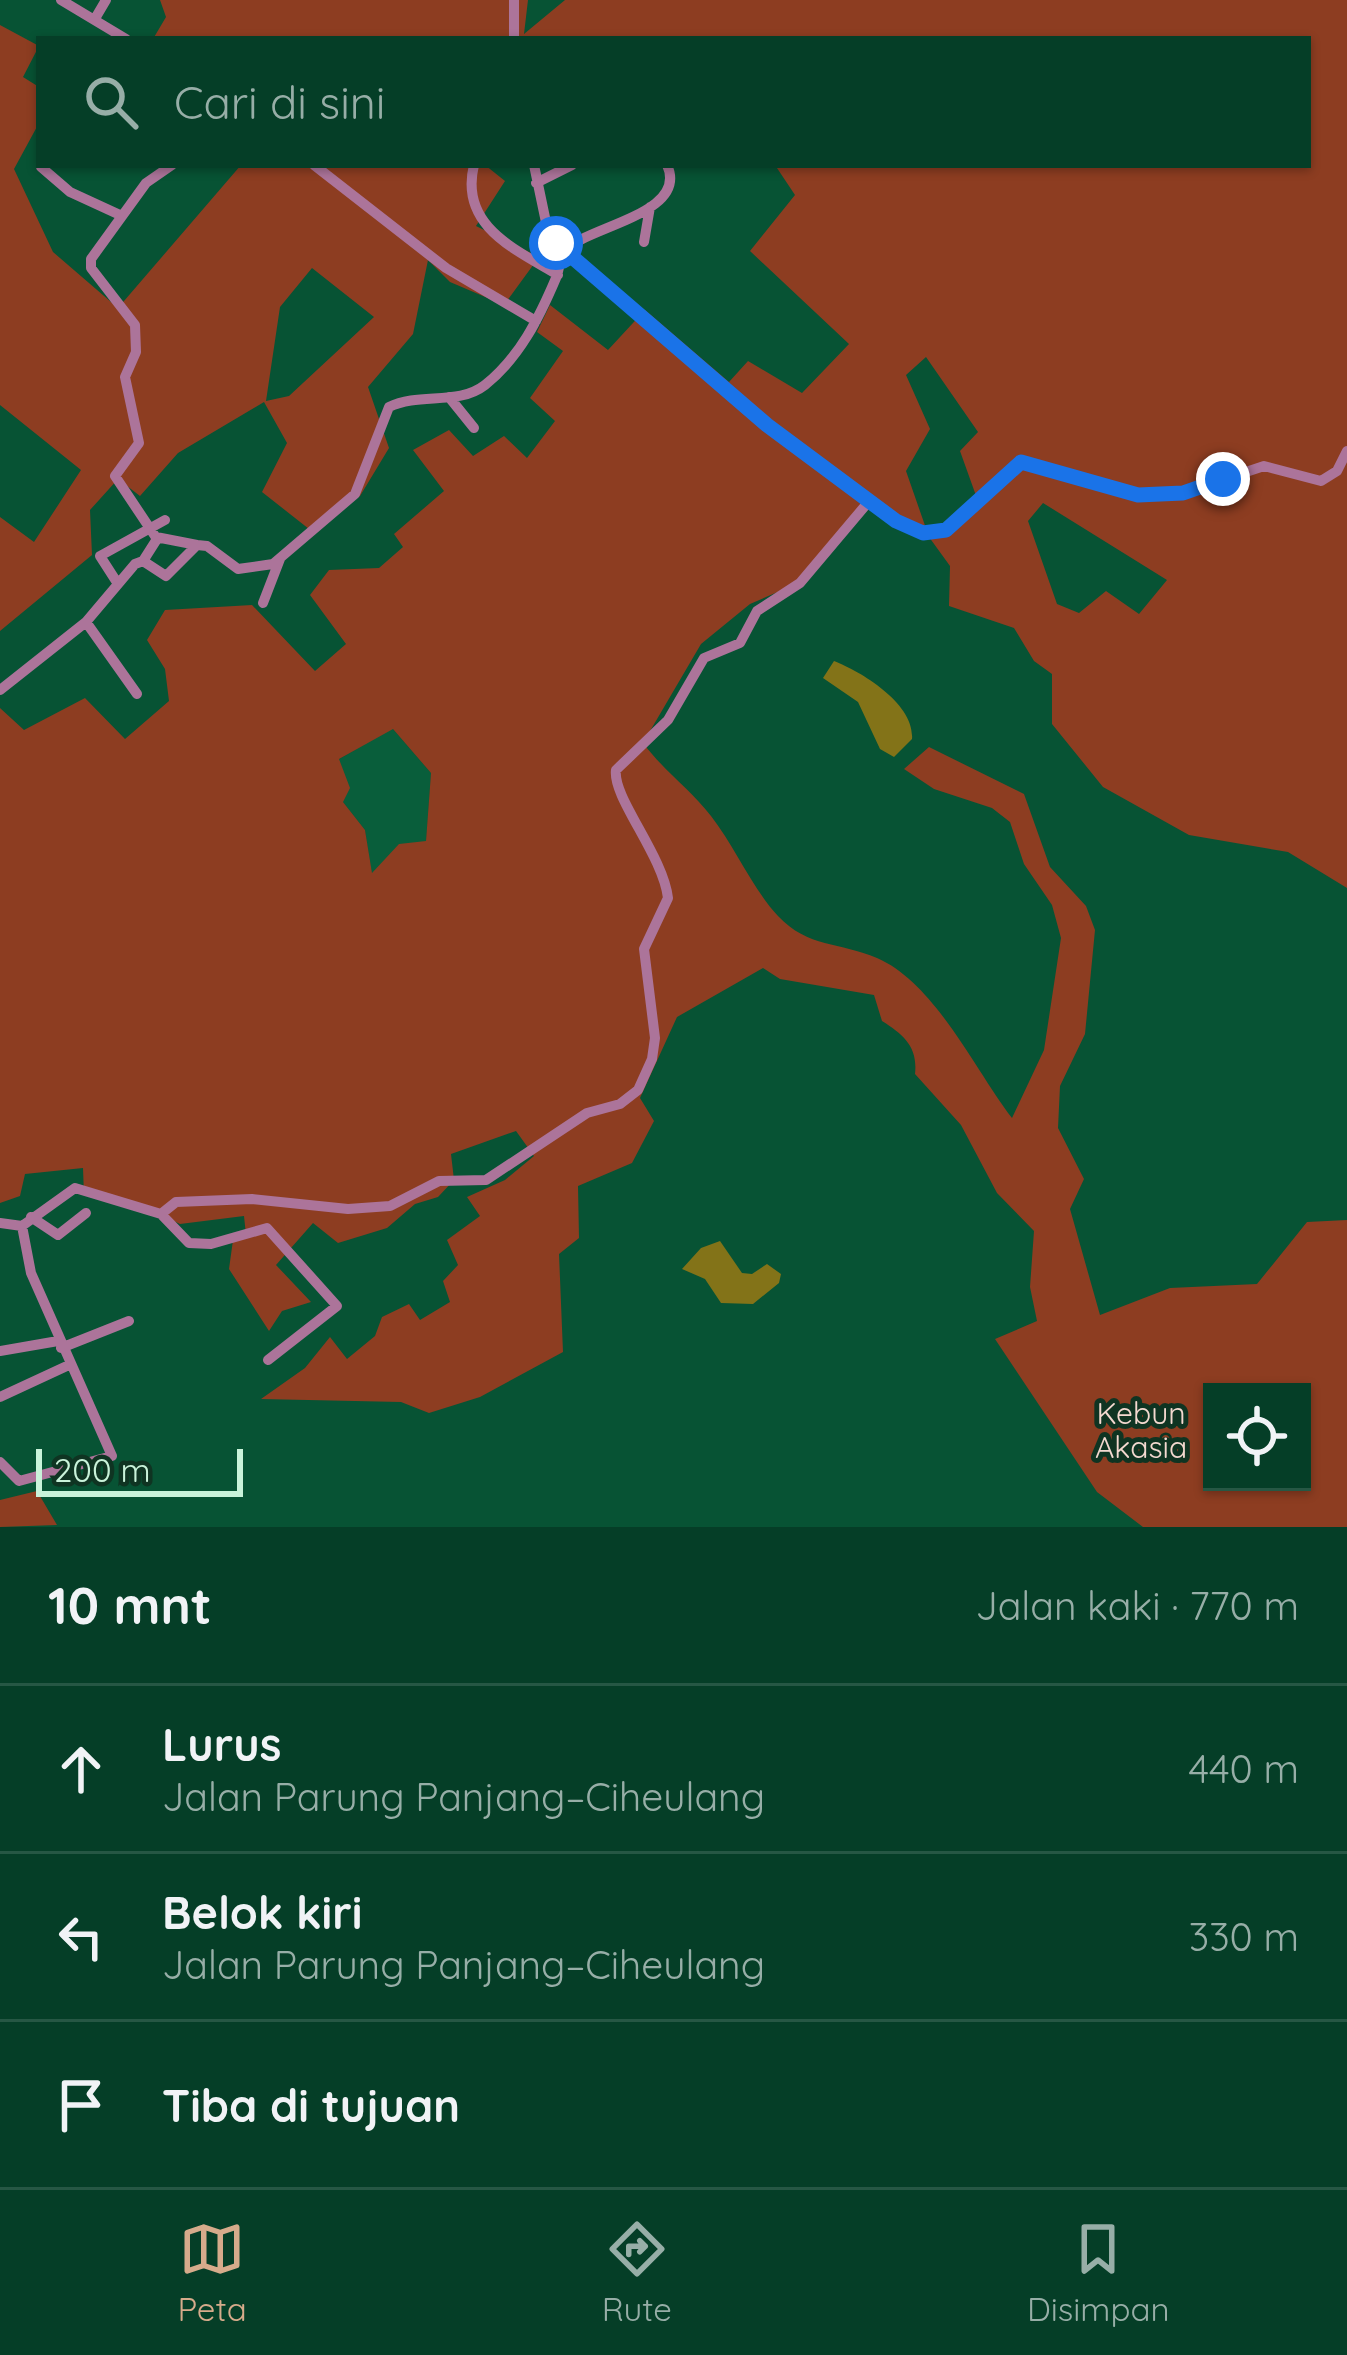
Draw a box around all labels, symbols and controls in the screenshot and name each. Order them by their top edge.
search box [36,36,1311,168]
icon: search [78,69,144,135]
text: Cari di sini [174,74,385,130]
route start [529,216,583,270]
route end [1196,452,1250,506]
map controls [1203,1383,1311,1491]
button: locate [1203,1383,1311,1491]
park label: Kebun Akasia [1095,1394,1187,1466]
scale bar [36,1443,243,1496]
text: 200 m [54,1449,151,1490]
text: 10 mnt [48,1573,212,1637]
text: Jalan kaki · 770 m [975,1581,1299,1630]
text: Lurus [162,1716,281,1772]
icon: ahead [48,1736,114,1802]
text: 440 m [1188,1744,1299,1793]
text: Jalan Parung Panjang–Ciheulang [162,1772,765,1821]
text: Belok kiri [162,1884,362,1940]
icon: left [48,1904,114,1970]
text: 330 m [1189,1912,1299,1961]
text: Jalan Parung Panjang–Ciheulang [162,1940,765,1989]
icon: arrive [48,2072,114,2138]
text: Tiba di tujuan [162,2077,460,2133]
tab: Peta [178,2216,247,2329]
tab: Rute [602,2216,672,2329]
tab: Disimpan [1027,2216,1169,2329]

